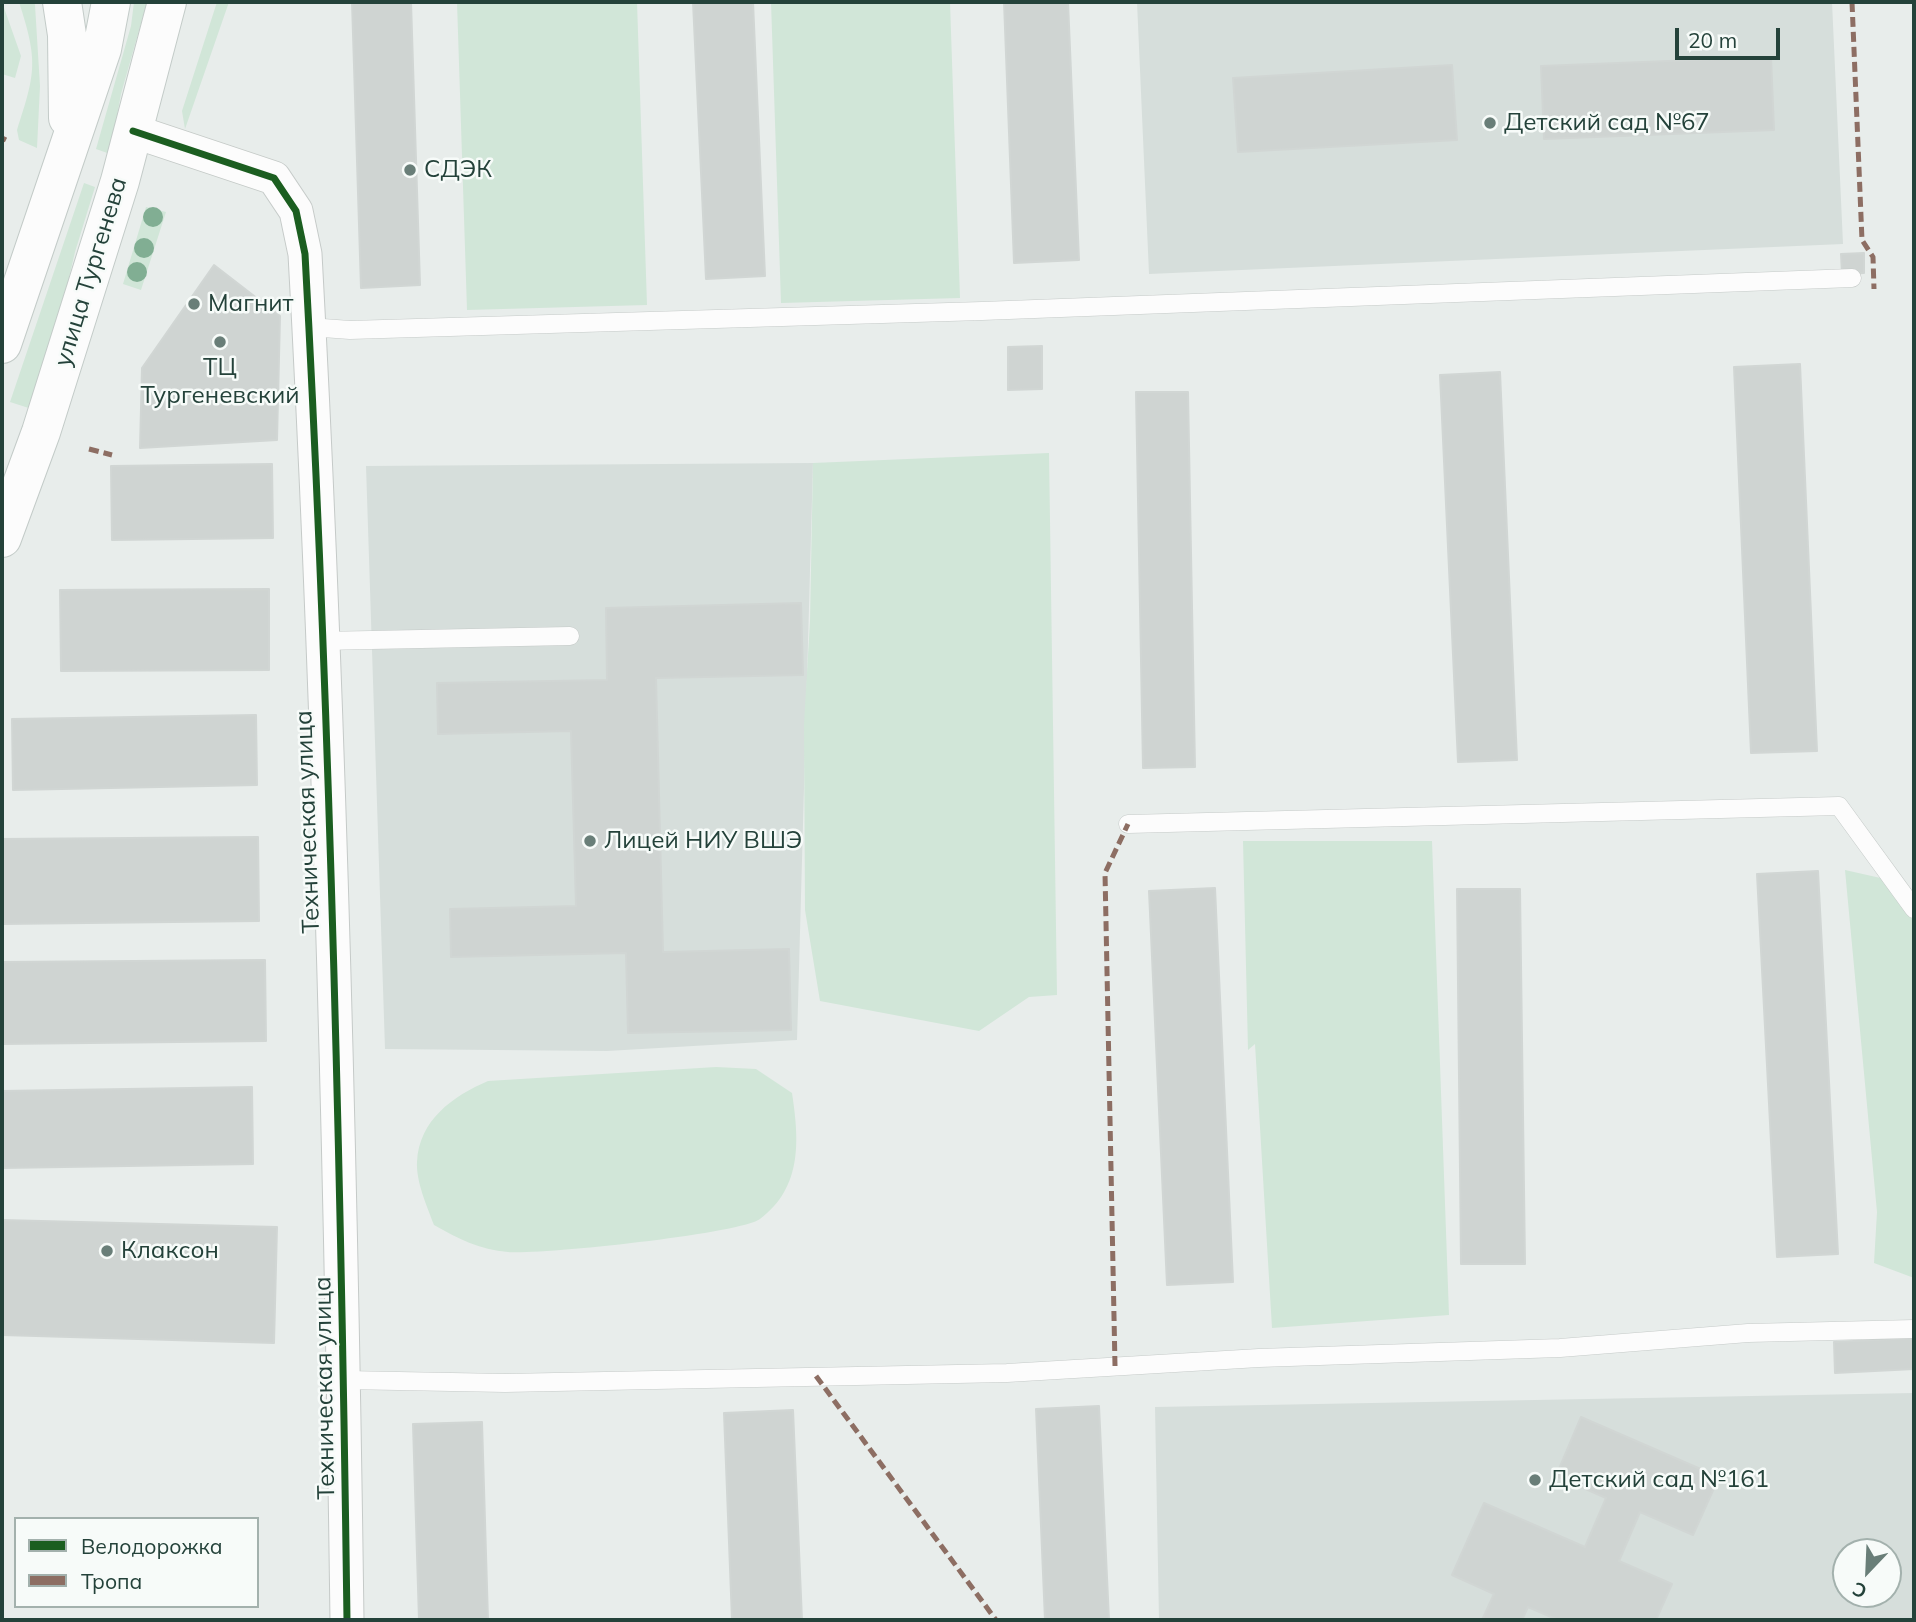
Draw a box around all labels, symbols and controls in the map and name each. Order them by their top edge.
scale bar [1678,14,1783,58]
text: 20 m [1688,27,1737,53]
place label: Детский сад №67 [1504,109,1710,137]
marker: Детский сад №67 [1482,115,1498,131]
place label: СДЭК [424,156,492,184]
marker: СДЭК [402,162,418,178]
street label: улица Тургенева [49,174,133,370]
place label: Магнит [208,290,293,318]
marker: Магнит [186,296,202,312]
marker: ТЦ Тургеневский [212,334,228,350]
place label: ТЦ Тургеневский [141,354,299,410]
street label: Техническая улица [290,710,326,934]
place label: Лицей НИУ ВШЭ [604,827,802,855]
marker: Лицей НИУ ВШЭ [582,833,598,849]
place label: Клаксон [121,1237,219,1265]
marker: Клаксон [99,1243,115,1259]
street label: Техническая улица [309,1276,341,1500]
place label: Детский сад №161 [1549,1466,1769,1494]
marker: Детский сад №161 [1527,1472,1543,1488]
legend [14,1517,259,1608]
text: Велодорожка [81,1533,223,1559]
north arrow [1832,1538,1902,1608]
text: Тропа [81,1568,142,1594]
text: С [1849,1577,1870,1604]

